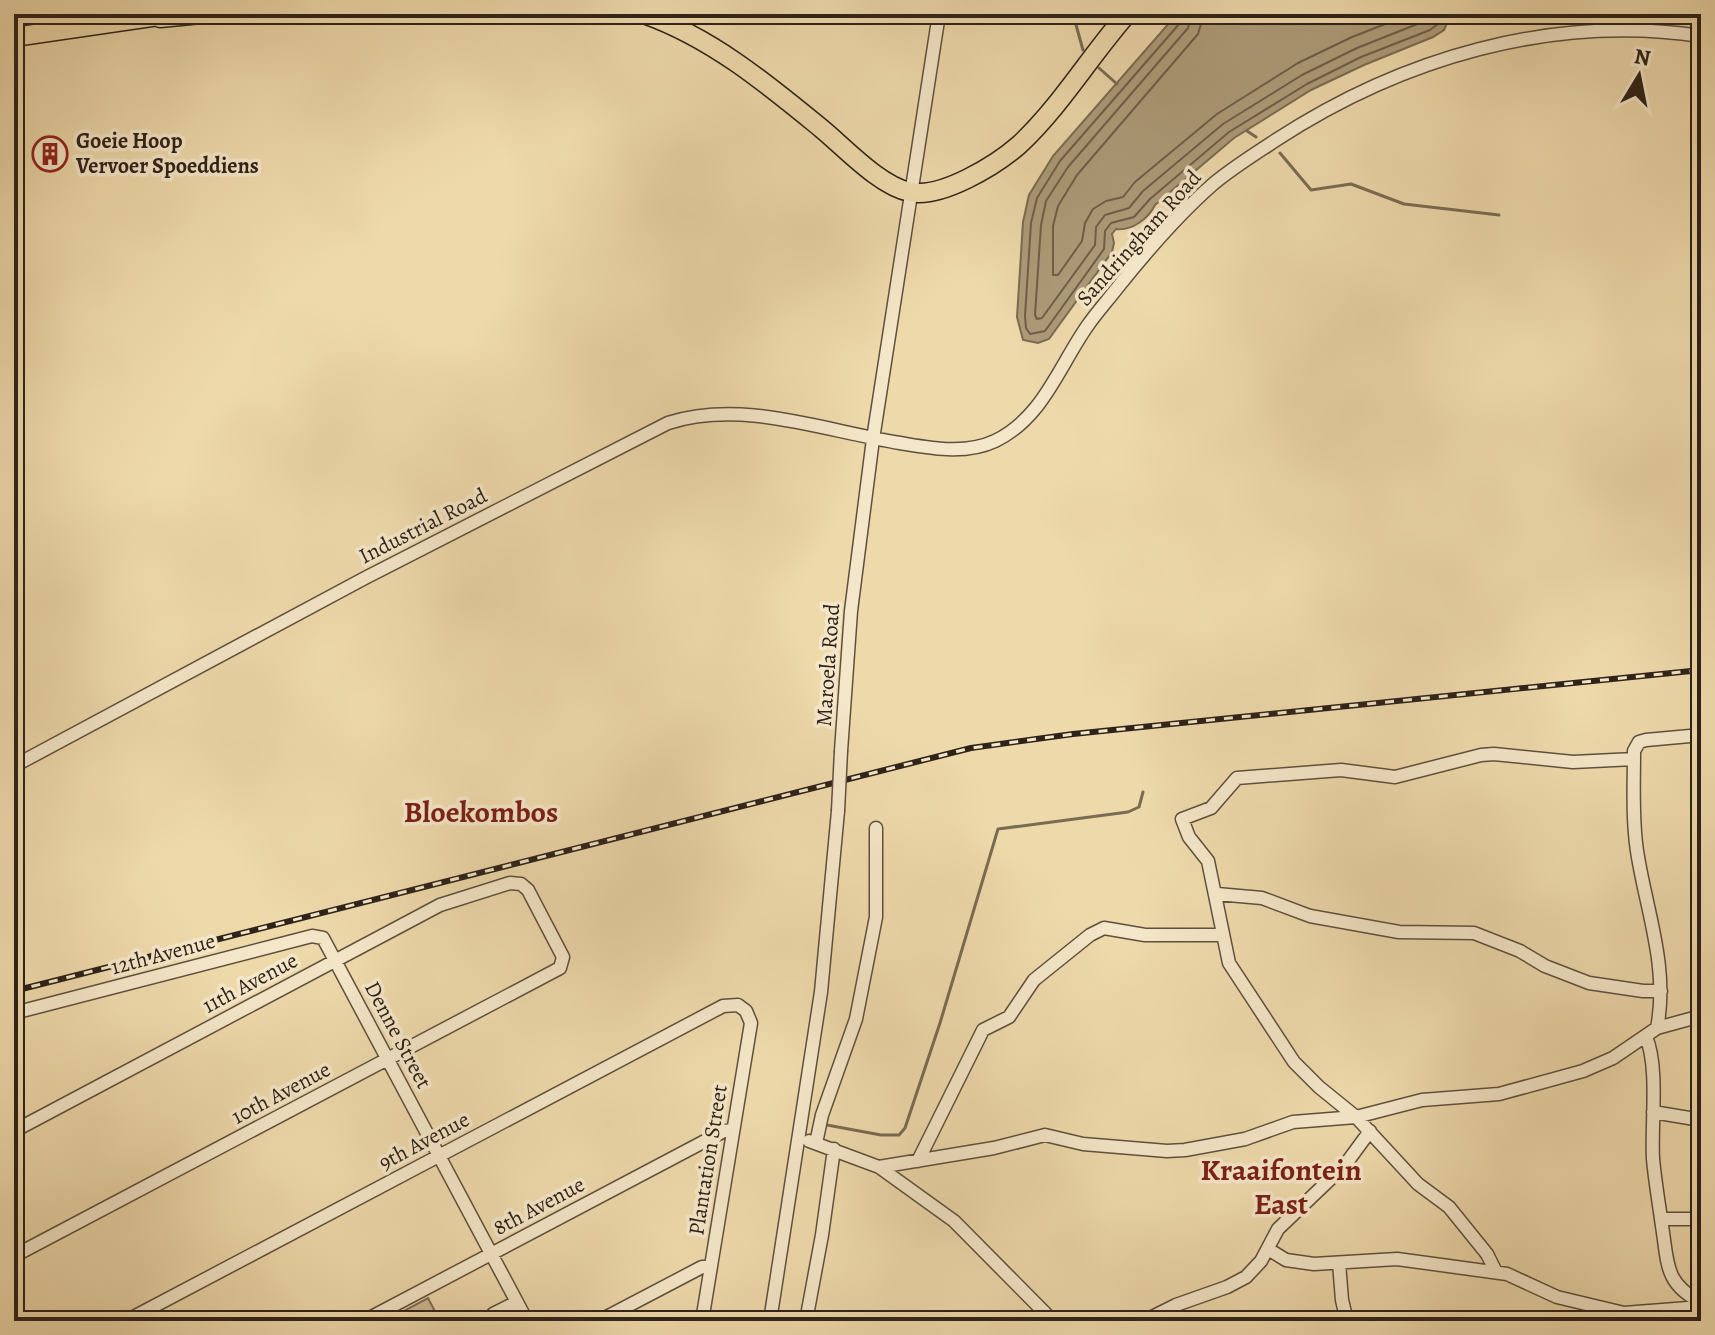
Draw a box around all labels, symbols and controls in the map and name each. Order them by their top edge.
north arrow [1599,36,1679,116]
text: N [1632,41,1653,73]
place label: Goeie Hoop Vervoer Spoeddiens [75,126,259,181]
building icon: Goeie Hoop Vervoer Spoeddiens [31,135,69,173]
street label: Sandringham Road [1070,163,1208,313]
street label: Industrial Road [354,481,492,571]
street label: Maroela Road [809,602,847,728]
district label: Bloekombos [404,792,558,832]
street label: 12th Avenue [108,926,218,982]
street label: 11th Avenue [197,945,303,1021]
street label: Denne Street [357,976,439,1094]
street label: 10th Avenue [226,1054,336,1132]
street label: Plantation Street [681,1082,735,1238]
street label: 9th Avenue [373,1105,475,1177]
district label: Kraaifontein East [1200,1150,1362,1224]
street label: 8th Avenue [488,1169,590,1243]

